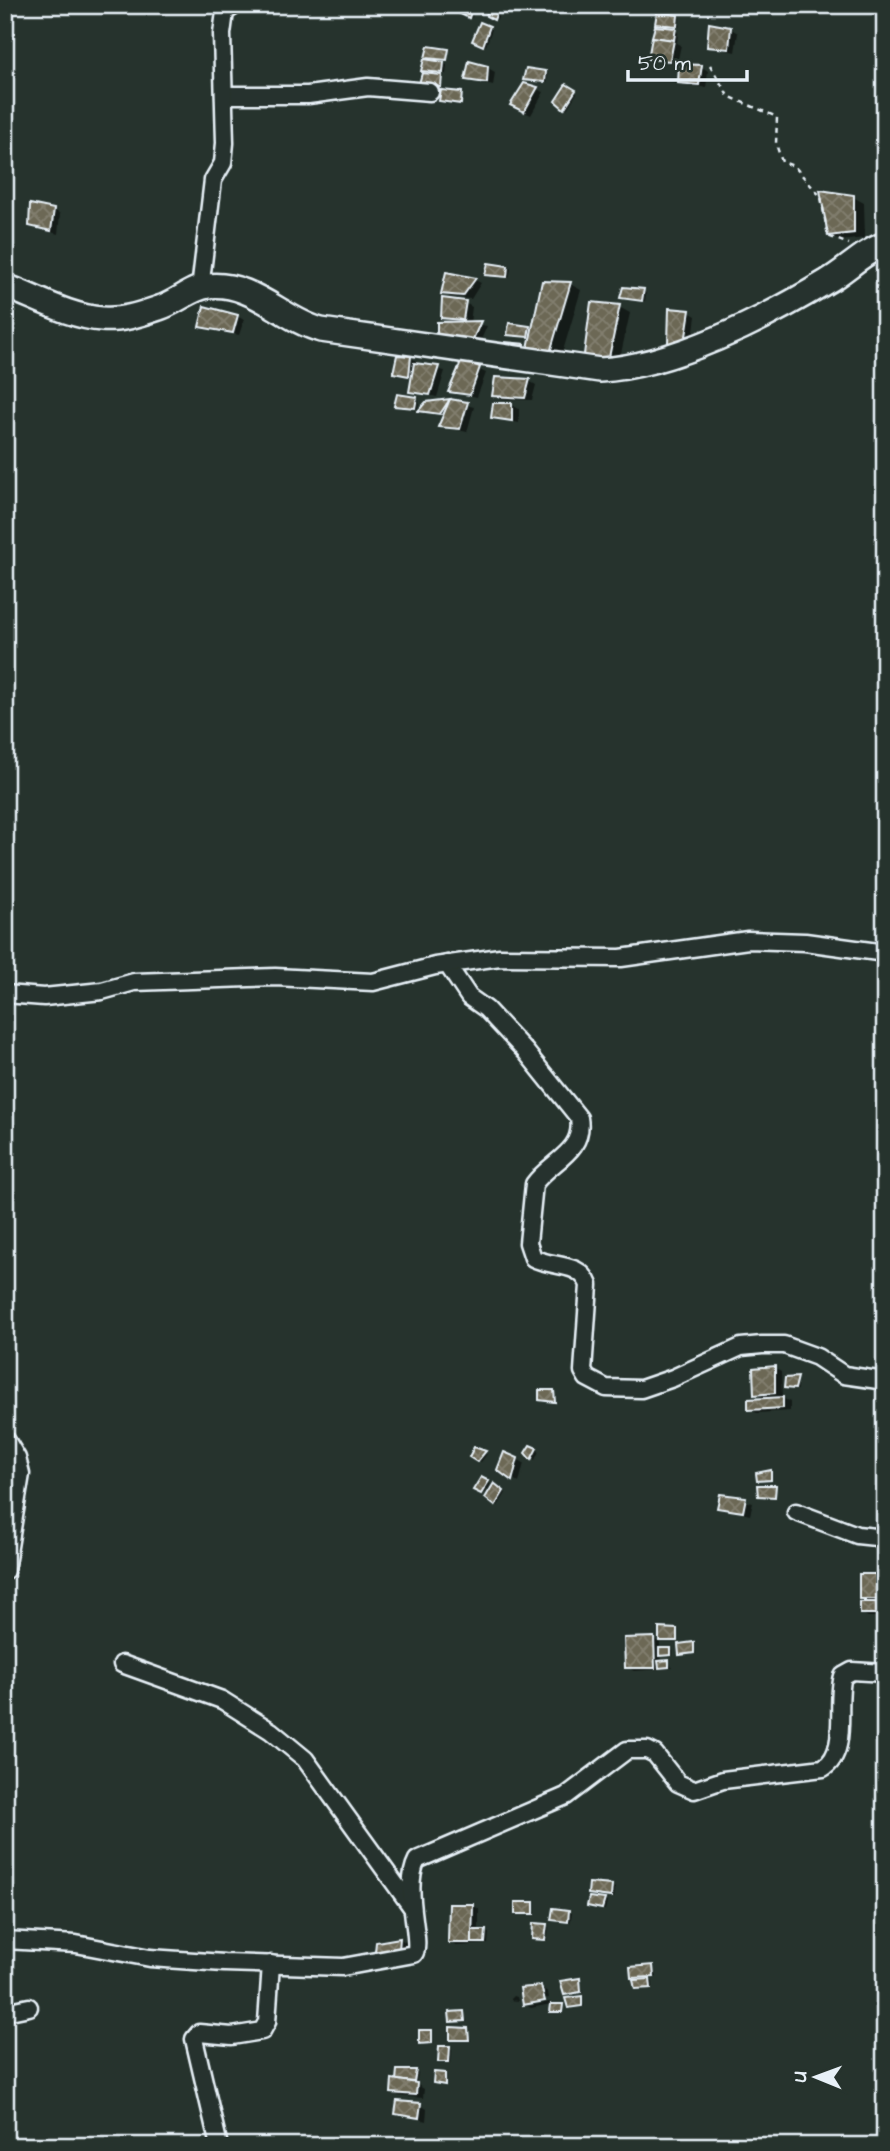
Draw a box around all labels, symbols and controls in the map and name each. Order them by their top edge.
scale bar [628,38,746,82]
text: 50 m [638,49,692,78]
north arrow [782,2042,852,2112]
text: U [787,2071,814,2082]

